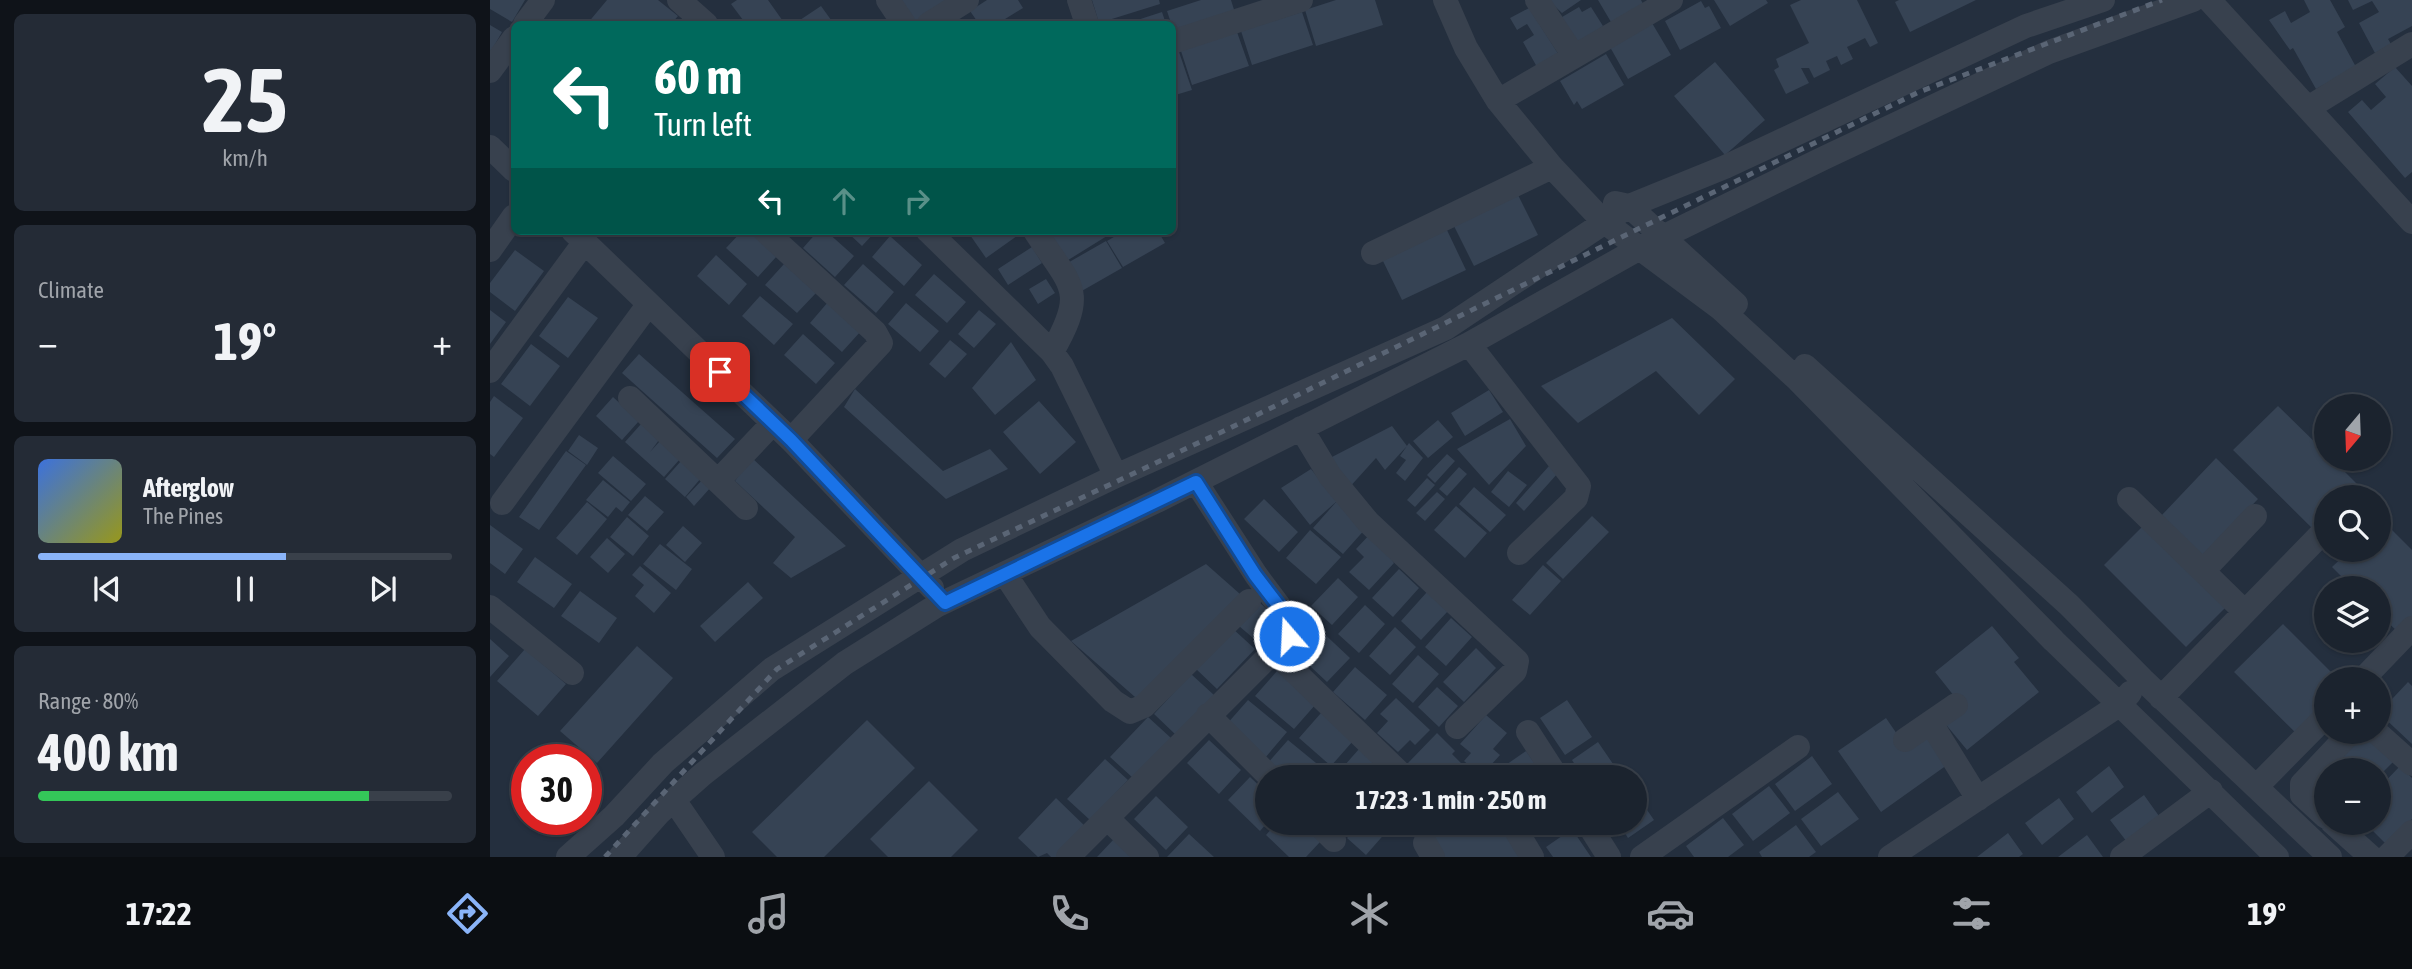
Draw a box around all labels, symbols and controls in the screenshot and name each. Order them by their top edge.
text: 25 [202,47,288,151]
text: 60 m [654,48,742,104]
icon: left [539,49,630,140]
text: Turn left [654,106,752,143]
text: km/h [222,145,268,171]
icon: left [752,182,790,220]
icon: ahead [825,182,863,220]
icon: right [898,182,936,220]
text: Climate [38,277,104,303]
text: 19° [213,311,277,371]
text: − [38,320,58,363]
text: + [432,320,452,363]
pin [690,342,750,402]
icon: arrive [701,353,739,391]
north arrow [2314,394,2390,471]
map controls [2314,394,2391,835]
text: Afterglow [143,473,234,503]
button: search [2314,485,2391,562]
text: The Pines [143,503,223,529]
icon: previous [88,570,126,608]
icon: pause [226,570,264,608]
icon: next [364,570,402,608]
button: layers [2314,576,2391,653]
position arrow [1252,599,1326,673]
button: + [2314,667,2391,744]
text: Range · 80% [38,688,138,714]
text: 400 km [38,722,179,782]
speed limit sign: 30 [511,744,602,835]
button: − [2314,758,2391,835]
text: 17:23 · 1 min · 250 m [1356,785,1546,815]
icon: directions [443,889,492,938]
icon: music [744,889,793,938]
icon: phone [1045,889,1094,938]
icon: climate [1345,889,1394,938]
icon: car [1646,889,1695,938]
icon: filters [1947,889,1996,938]
text: 17:22 [126,895,192,932]
text: 19° [2247,895,2286,932]

